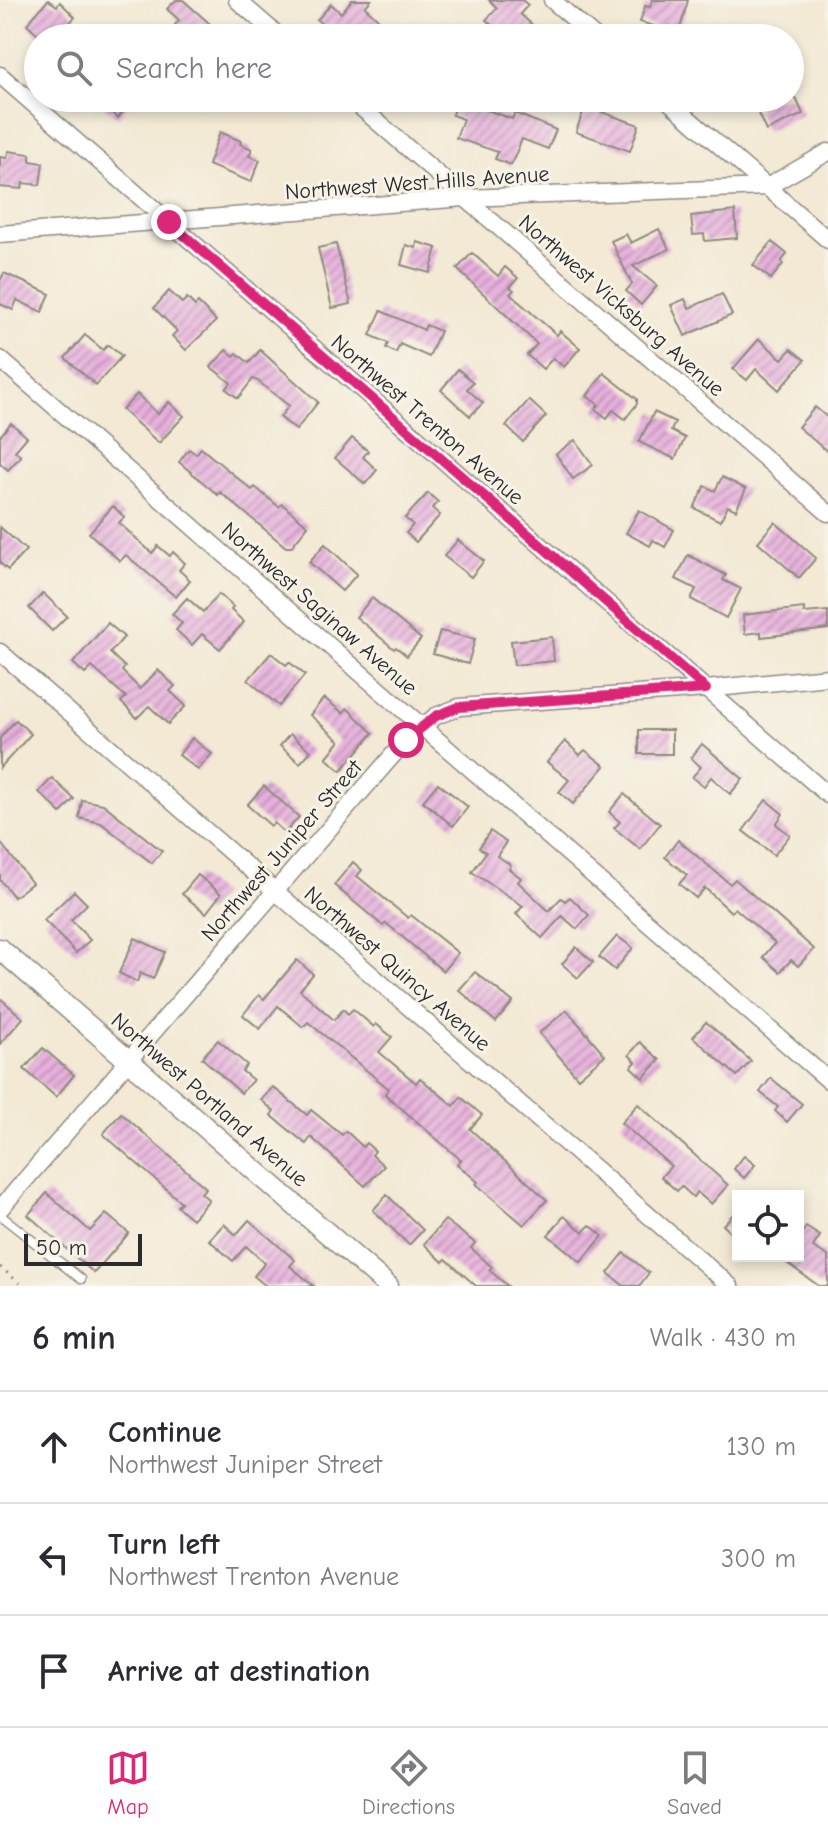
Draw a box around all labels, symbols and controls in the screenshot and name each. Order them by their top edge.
search box [24,24,804,112]
icon: search [52,46,96,90]
text: Search here [116,51,272,86]
street label: Northwest West Hills Avenue [284,161,550,205]
route end [151,204,187,240]
street label: Northwest Vicksburg Avenue [513,209,729,402]
street label: Northwest Trenton Avenue [326,329,529,510]
street label: Northwest Saginaw Avenue [216,517,422,701]
route start [388,722,424,758]
street label: Northwest Juniper Street [196,754,368,947]
street label: Northwest Quincy Avenue [299,881,496,1057]
street label: Northwest Portland Avenue [106,1007,313,1192]
map controls [732,1190,804,1262]
button: locate [732,1190,804,1262]
scale bar [24,1230,142,1266]
text: 50 m [36,1235,87,1261]
text: 6 min [32,1318,116,1358]
text: Walk · 430 m [650,1323,796,1353]
text: Continue [108,1415,222,1450]
icon: ahead [32,1425,76,1469]
text: 130 m [727,1432,796,1462]
text: Northwest Juniper Street [108,1450,382,1480]
text: Turn left [108,1527,220,1562]
icon: left [32,1537,76,1581]
text: 300 m [721,1544,796,1574]
text: Northwest Trenton Avenue [108,1562,399,1592]
icon: arrive [32,1649,76,1693]
text: Arrive at destination [108,1654,370,1689]
tab: Map [106,1746,150,1820]
tab: Directions [362,1746,455,1820]
tab: Saved [667,1746,722,1820]

